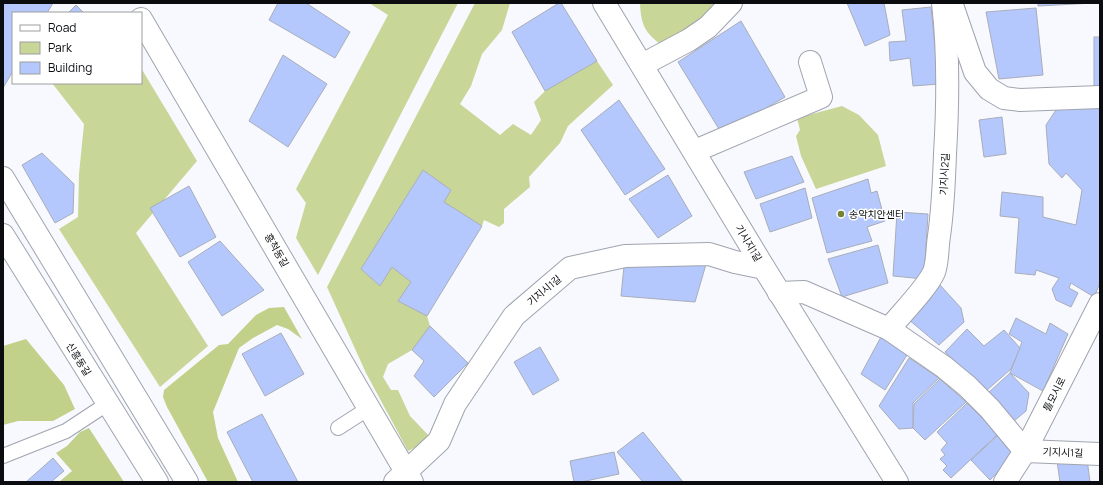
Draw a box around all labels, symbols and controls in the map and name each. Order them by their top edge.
legend [12,12,142,84]
text: Road [48,19,76,36]
text: Park [48,39,73,56]
text: Building [48,59,92,76]
street label: 기지시2길 [936,152,952,196]
place label: 송악치안센터 [849,207,904,221]
marker: 송악치안센터 [836,209,846,219]
street label: 기시지1길 [733,222,765,264]
street label: 흥척동길 [262,231,292,269]
street label: 기지시1길 [524,272,564,308]
street label: 신흥동길 [63,340,95,378]
street label: 틀모시로 [1039,374,1069,414]
street label: 기지시1길 [1042,444,1084,460]

